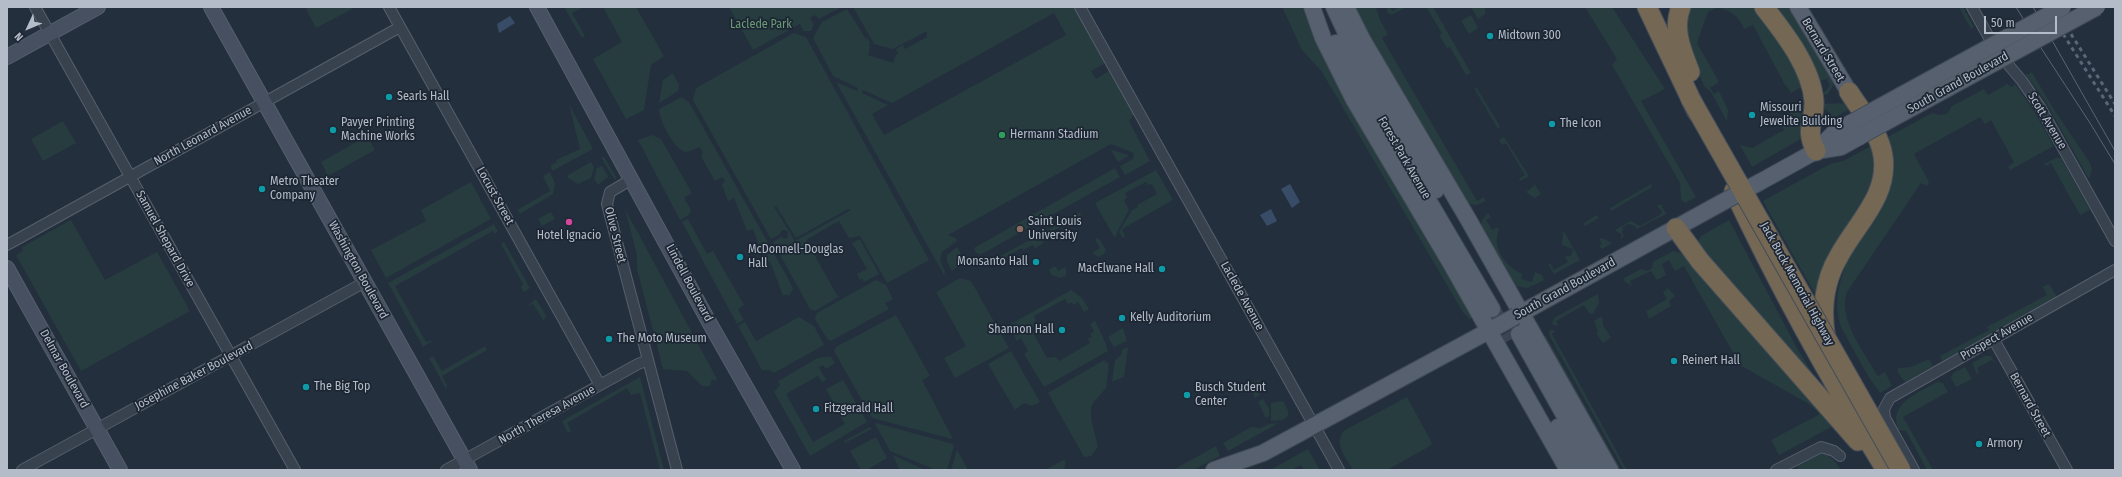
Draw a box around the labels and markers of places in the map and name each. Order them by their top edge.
place label: Midtown 300 [1498,29,1561,43]
marker: Midtown 300 [1485,31,1495,41]
place label: Searls Hall [397,90,449,104]
marker: Searls Hall [384,92,394,102]
place label: Missouri Jewelite Building [1760,101,1842,129]
marker: Missouri Jewelite Building [1747,110,1757,120]
place label: Pavyer Printing Machine Works [341,116,415,144]
place label: The Icon [1560,117,1601,131]
marker: The Icon [1547,119,1557,129]
marker: Pavyer Printing Machine Works [328,125,338,135]
place label: Hermann Stadium [1010,128,1099,142]
marker: Hermann Stadium [997,130,1007,140]
place label: Metro Theater Company [270,175,339,203]
marker: Metro Theater Company [257,184,267,194]
place label: Saint Louis University [1028,215,1082,243]
marker: Hotel Ignacio [564,217,574,227]
marker: Saint Louis University [1015,224,1025,234]
place label: Hotel Ignacio [537,229,601,243]
place label: McDonnell-Douglas Hall [748,243,843,271]
marker: McDonnell-Douglas Hall [735,252,745,262]
place label: Monsanto Hall [957,255,1028,269]
marker: Monsanto Hall [1031,257,1041,267]
place label: MacElwane Hall [1078,262,1154,276]
marker: MacElwane Hall [1157,264,1167,274]
place label: Kelly Auditorium [1130,311,1211,325]
marker: Kelly Auditorium [1117,313,1127,323]
place label: Shannon Hall [988,323,1054,337]
marker: Shannon Hall [1057,325,1067,335]
place label: The Moto Museum [617,332,707,346]
marker: The Moto Museum [604,334,614,344]
place label: Reinert Hall [1682,354,1740,368]
marker: Reinert Hall [1669,356,1679,366]
place label: The Big Top [314,380,370,394]
place label: Busch Student Center [1195,381,1266,409]
marker: The Big Top [301,382,311,392]
marker: Busch Student Center [1182,390,1192,400]
place label: Fitzgerald Hall [824,402,893,416]
marker: Fitzgerald Hall [811,404,821,414]
place label: Armory [1987,437,2023,451]
marker: Armory [1974,439,1984,449]

